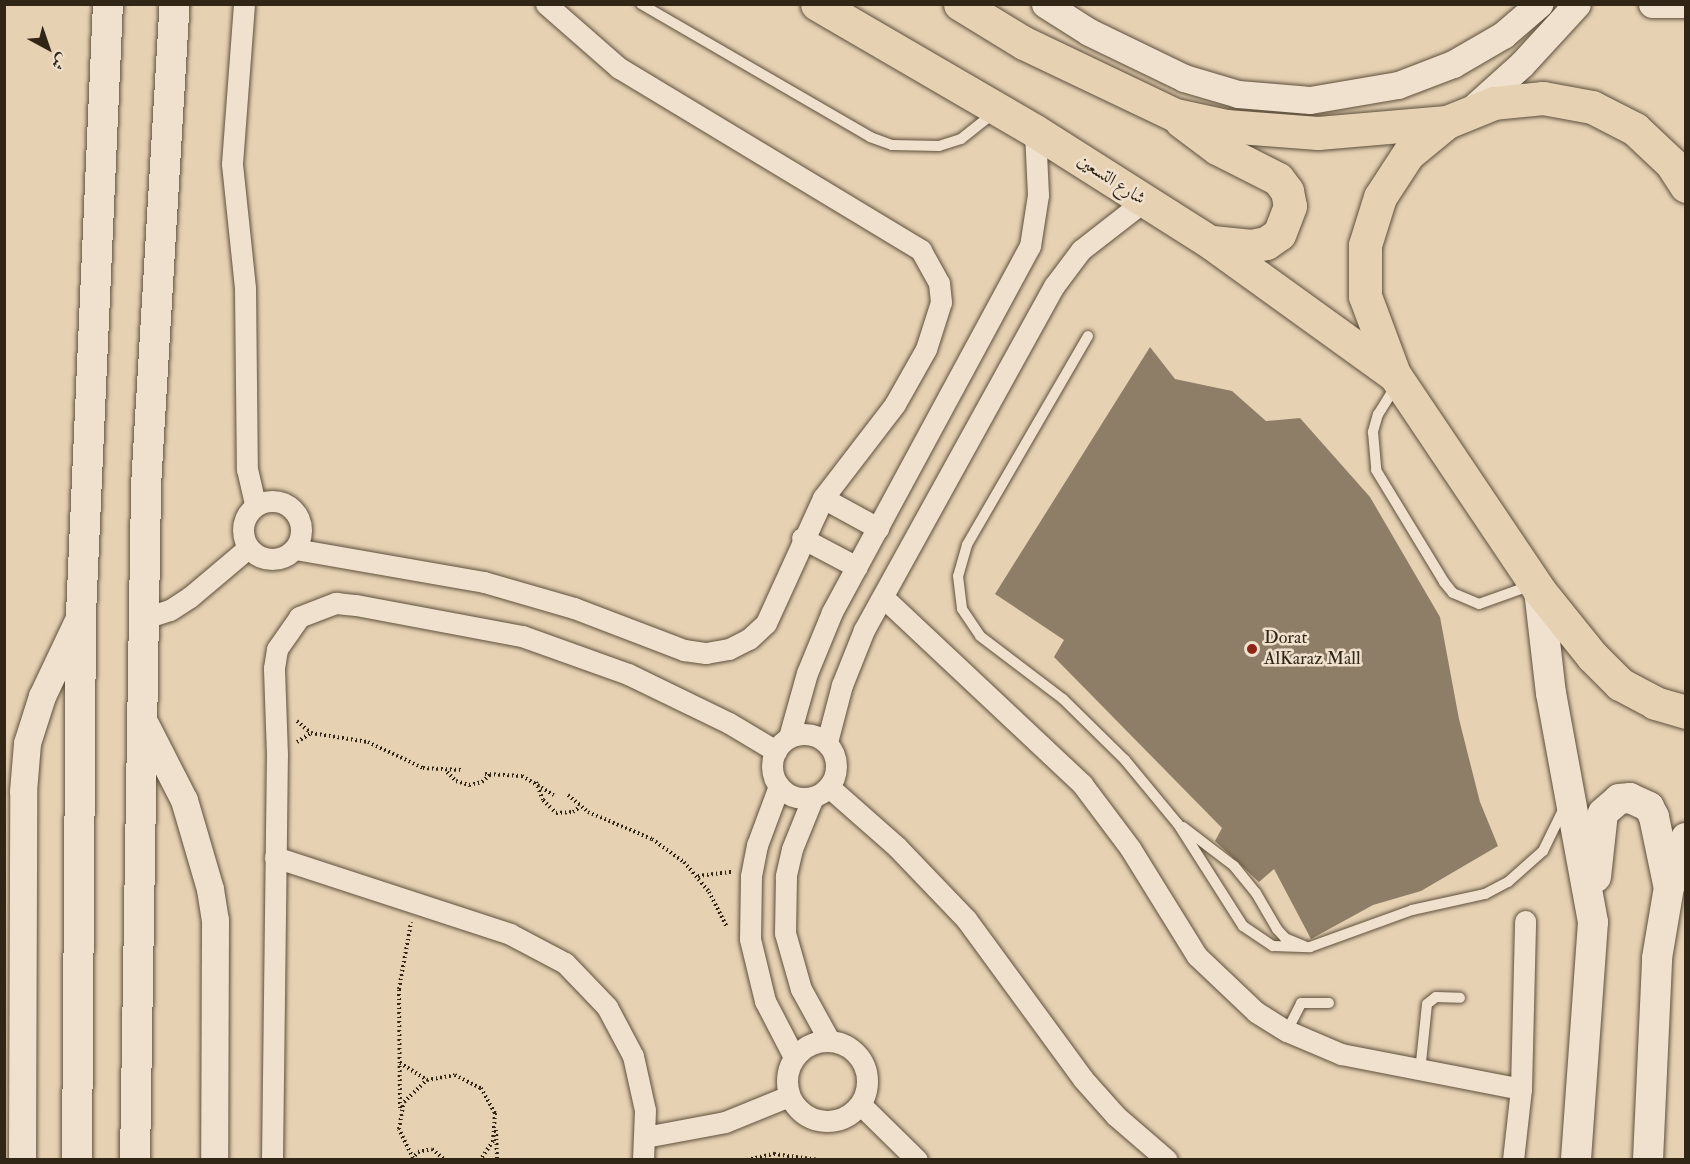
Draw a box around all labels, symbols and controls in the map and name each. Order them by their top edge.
north arrow [18,18,78,78]
text: ش [47,49,72,75]
street label: شارع التسعين [1073,150,1149,210]
place label: Dorat AlKaraz Mall [1264,628,1361,670]
marker: Dorat AlKaraz Mall [1245,642,1259,656]

